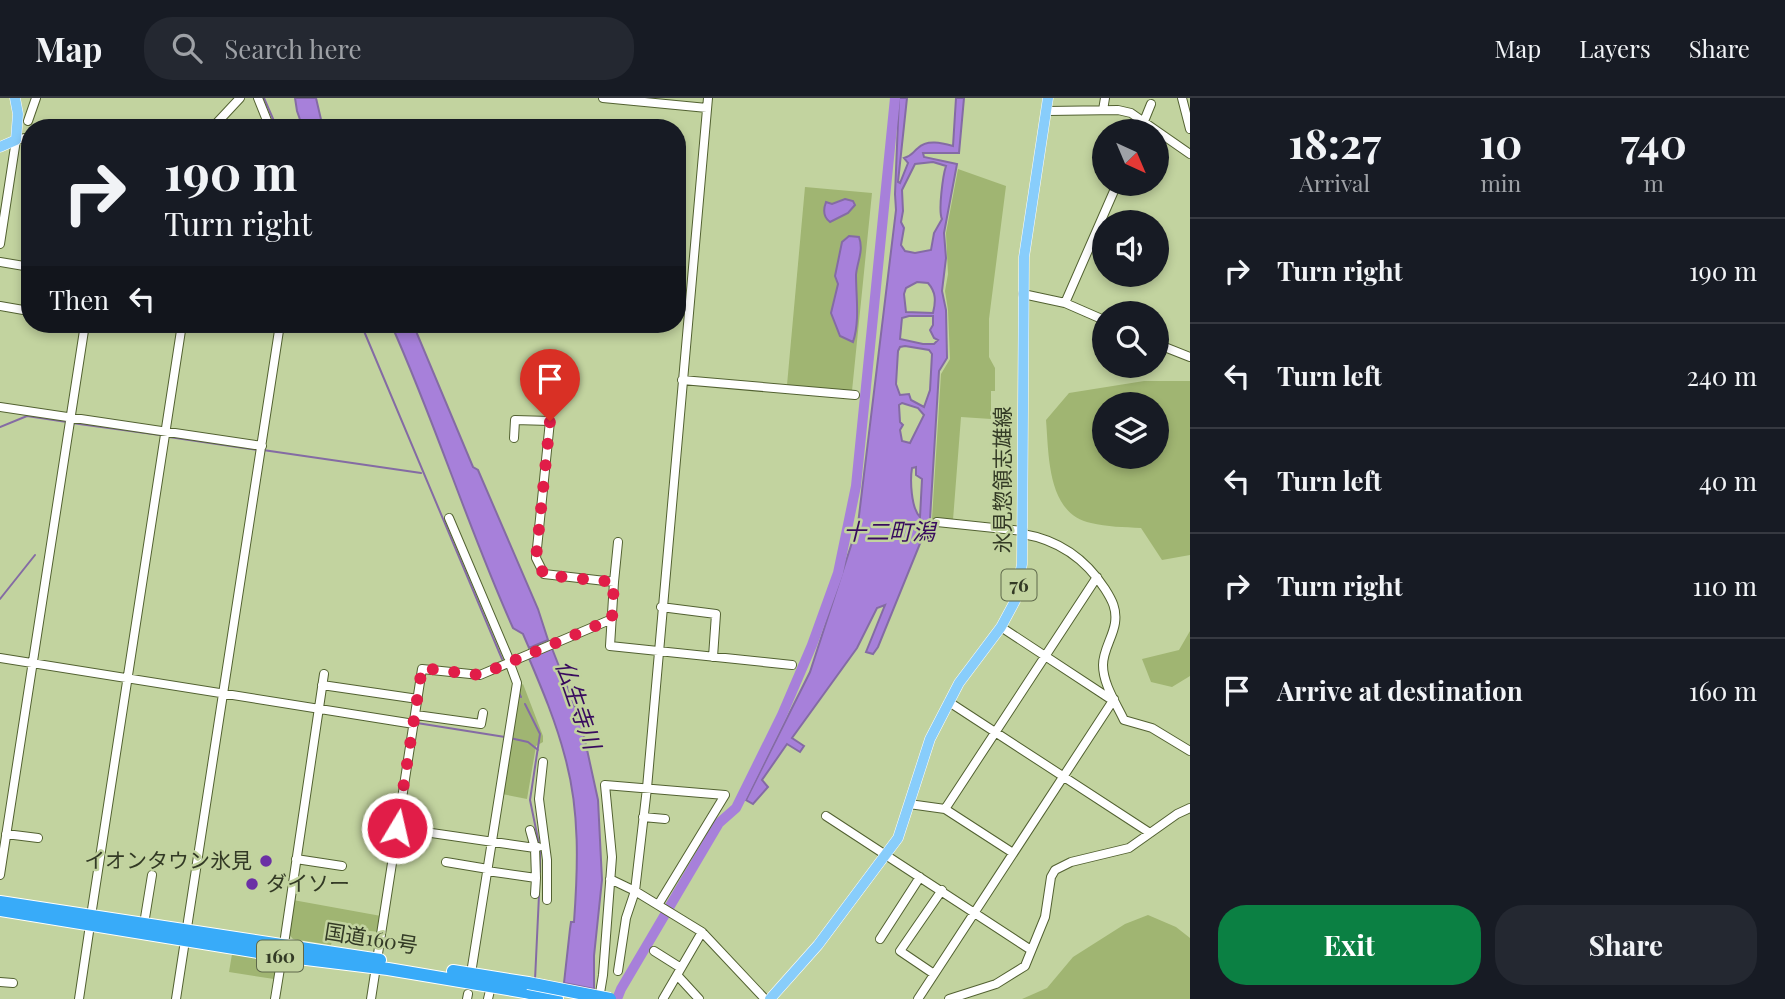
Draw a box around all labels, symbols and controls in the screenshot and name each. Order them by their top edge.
search box [144,17,634,80]
text: Map [35,26,102,70]
icon: search [168,29,206,67]
text: Search here [224,31,362,66]
text: Map [1495,32,1541,64]
text: Layers [1579,32,1651,64]
text: Share [1689,32,1750,64]
text: 18:27 [1288,114,1381,170]
text: 10 [1479,114,1522,170]
text: 740 [1621,114,1687,170]
north arrow [1092,119,1169,196]
map controls [1092,119,1169,469]
text: 190 m [164,138,297,203]
icon: right [49,147,140,238]
text: Arrival [1299,167,1370,198]
text: min [1480,167,1521,198]
text: m [1643,167,1664,198]
text: Turn right [164,201,312,244]
button: sound [1092,210,1169,287]
icon: right [1218,252,1256,290]
text: Turn right [1277,253,1403,288]
text: 190 m [1689,253,1757,288]
icon: left [123,280,161,318]
text: Then [49,282,109,317]
button: search [1092,301,1169,378]
pin [520,349,580,421]
icon: left [1218,357,1256,395]
text: Turn left [1277,358,1382,393]
text: 240 m [1687,358,1757,393]
icon: arrive [531,360,569,398]
button: layers [1092,392,1169,469]
street label: 氷見惣領志雄線 [987,407,1015,554]
icon: left [1218,462,1256,500]
text: Turn left [1277,463,1382,498]
text: 40 m [1699,463,1757,498]
water label: 十二町潟 [843,515,938,546]
icon: right [1218,567,1256,605]
text: Turn right [1277,568,1403,603]
text: 110 m [1693,568,1757,603]
road number: 76 [1002,570,1036,600]
water label: 仏生寺川 [550,656,610,756]
icon: arrive [1218,672,1256,710]
text: Arrive at destination [1277,673,1523,708]
text: 160 m [1689,673,1757,708]
position arrow [360,791,434,865]
place label: イオンタウン氷見 [84,845,252,873]
marker: イオンタウン氷見 [258,853,274,869]
place label: ダイソー [266,868,350,896]
marker: ダイソー [244,876,260,892]
button: Exit [1218,905,1481,985]
button: Share [1495,905,1757,985]
street label: 国道160号 [323,916,420,958]
road number: 160 [257,940,303,972]

